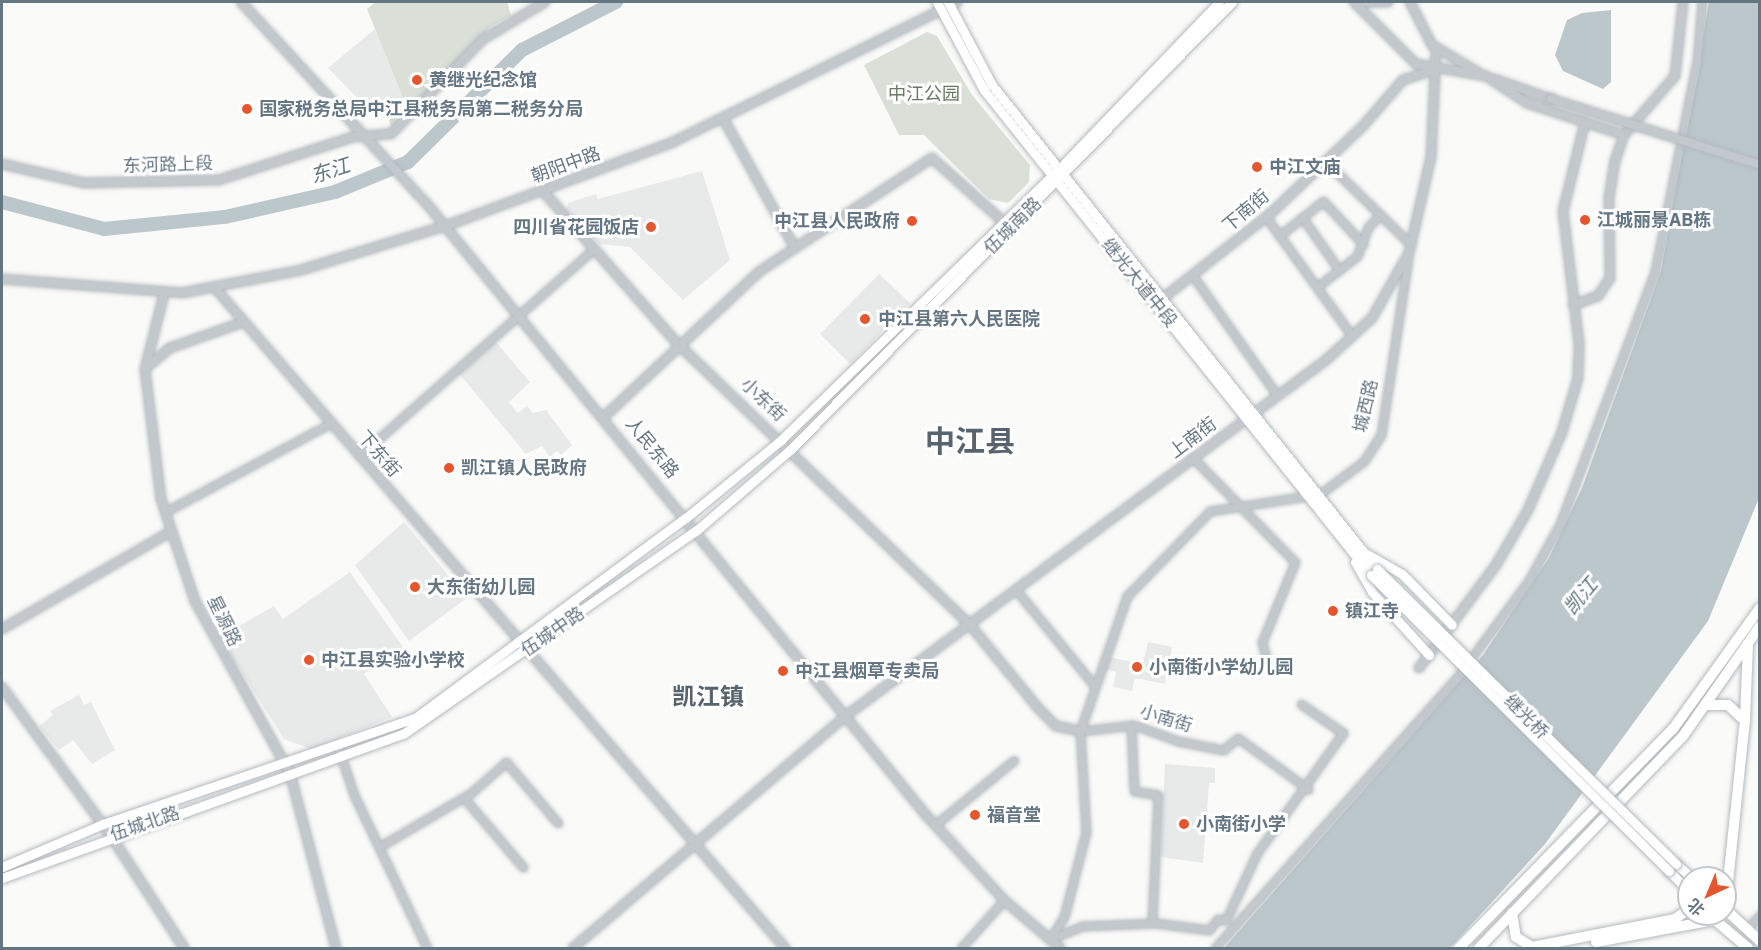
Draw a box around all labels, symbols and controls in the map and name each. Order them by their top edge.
place label: 黄继光纪念馆 [429,69,537,91]
marker: 黄继光纪念馆 [410,73,424,87]
park label: 中江公园 [888,83,960,105]
place label: 国家税务总局中江县税务局第二税务分局 [259,98,583,120]
marker: 国家税务总局中江县税务局第二税务分局 [240,102,254,116]
street label: 朝阳中路 [528,143,604,187]
water label: 东江 [307,152,353,188]
street label: 东河路上段 [123,153,213,177]
place label: 中江文庙 [1269,156,1341,178]
marker: 中江文庙 [1250,160,1264,174]
street label: 下南街 [1218,185,1274,237]
street label: 伍城南路 [980,193,1046,259]
place label: 江城丽景AB栋 [1597,209,1711,231]
place label: 中江县人民政府 [774,210,900,232]
marker: 江城丽景AB栋 [1578,213,1592,227]
marker: 中江县人民政府 [905,214,919,228]
place label: 四川省花园饭店 [513,216,639,238]
marker: 四川省花园饭店 [644,220,658,234]
street label: 继光大道中段 [1097,234,1181,332]
place label: 中江县第六人民医院 [878,308,1040,330]
marker: 中江县第六人民医院 [856,310,874,328]
street label: 小东街 [736,374,790,426]
street label: 城西路 [1349,377,1383,435]
street label: 人民东路 [621,413,683,483]
street label: 上南街 [1165,413,1221,463]
district label: 中江县 [925,423,1015,459]
street label: 下东街 [353,427,405,481]
place label: 凯江镇人民政府 [461,457,587,479]
marker: 凯江镇人民政府 [442,461,456,475]
water label: 凯江 [1558,573,1602,619]
place label: 大东街幼儿园 [427,576,535,598]
marker: 大东街幼儿园 [408,580,422,594]
street label: 星源路 [202,592,246,650]
place label: 镇江寺 [1345,600,1399,622]
street label: 伍城中路 [517,603,589,661]
marker: 镇江寺 [1326,604,1340,618]
place label: 中江县实验小学校 [321,649,465,671]
marker: 中江县实验小学校 [302,653,316,667]
place label: 小南街小学幼儿园 [1149,656,1293,678]
place label: 中江县烟草专卖局 [795,660,939,682]
marker: 小南街小学幼儿园 [1130,660,1144,674]
marker: 中江县烟草专卖局 [776,664,790,678]
district label: 凯江镇 [672,683,744,711]
street label: 继光桥 [1499,690,1553,744]
street label: 小南街 [1137,701,1195,737]
street label: 伍城北路 [107,802,183,846]
place label: 福音堂 [987,804,1041,826]
marker: 福音堂 [968,808,982,822]
place label: 小南街小学 [1196,813,1286,835]
marker: 小南街小学 [1177,817,1191,831]
north arrow [1677,866,1737,926]
text: 北 [1683,895,1709,920]

